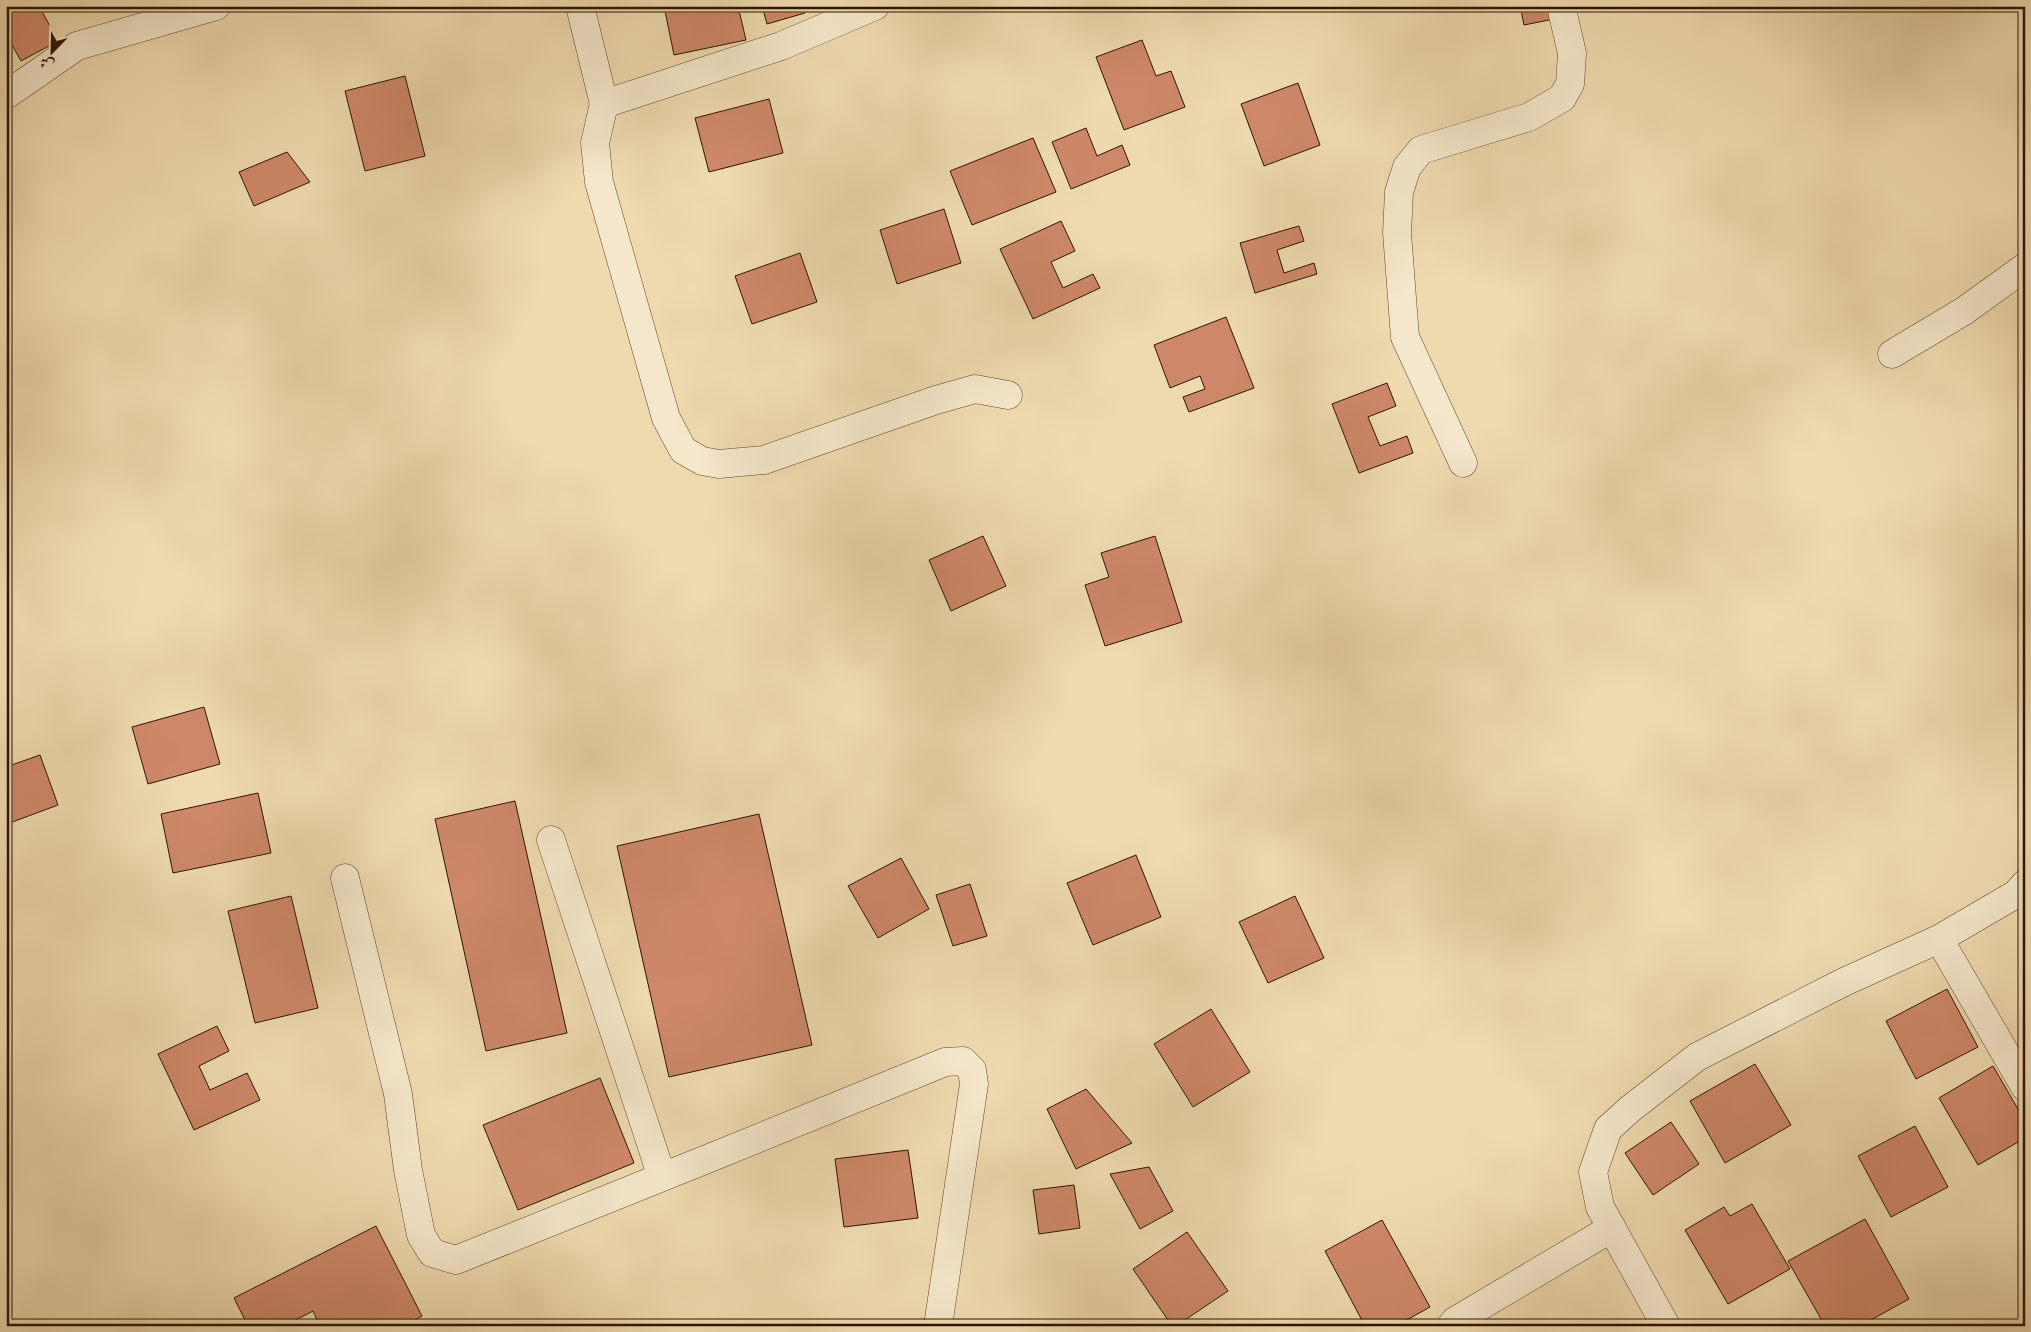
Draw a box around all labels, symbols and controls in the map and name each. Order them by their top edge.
north arrow [28,28,78,78]
text: ش [37,53,57,75]

